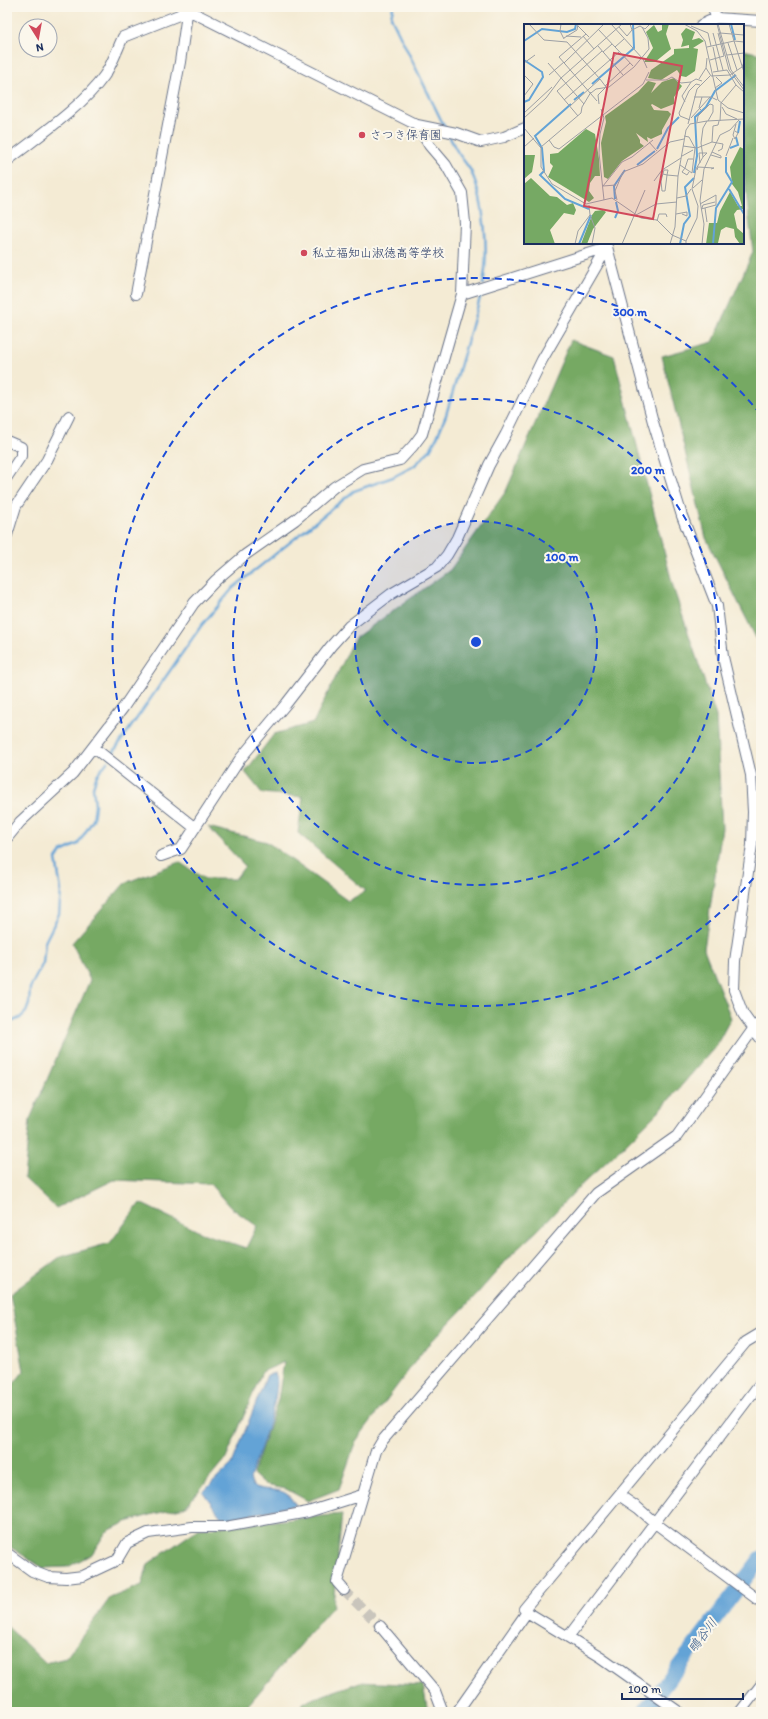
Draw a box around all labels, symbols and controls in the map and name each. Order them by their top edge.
north arrow [18,18,58,58]
inset map [524,24,744,244]
text: N [35,40,45,54]
place label: さつき保育園 [370,128,442,142]
marker: さつき保育園 [357,130,367,140]
place label: 私立福知山淑徳高等学校 [312,246,444,260]
marker: 私立福知山淑徳高等学校 [299,248,309,258]
text: 300 m [613,305,648,319]
text: 200 m [631,463,666,477]
text: 100 m [545,550,579,564]
centre of rings [469,635,483,649]
water label: 鴫谷川 [685,1615,720,1655]
scale bar [622,1675,743,1701]
text: 100 m [628,1682,661,1696]

